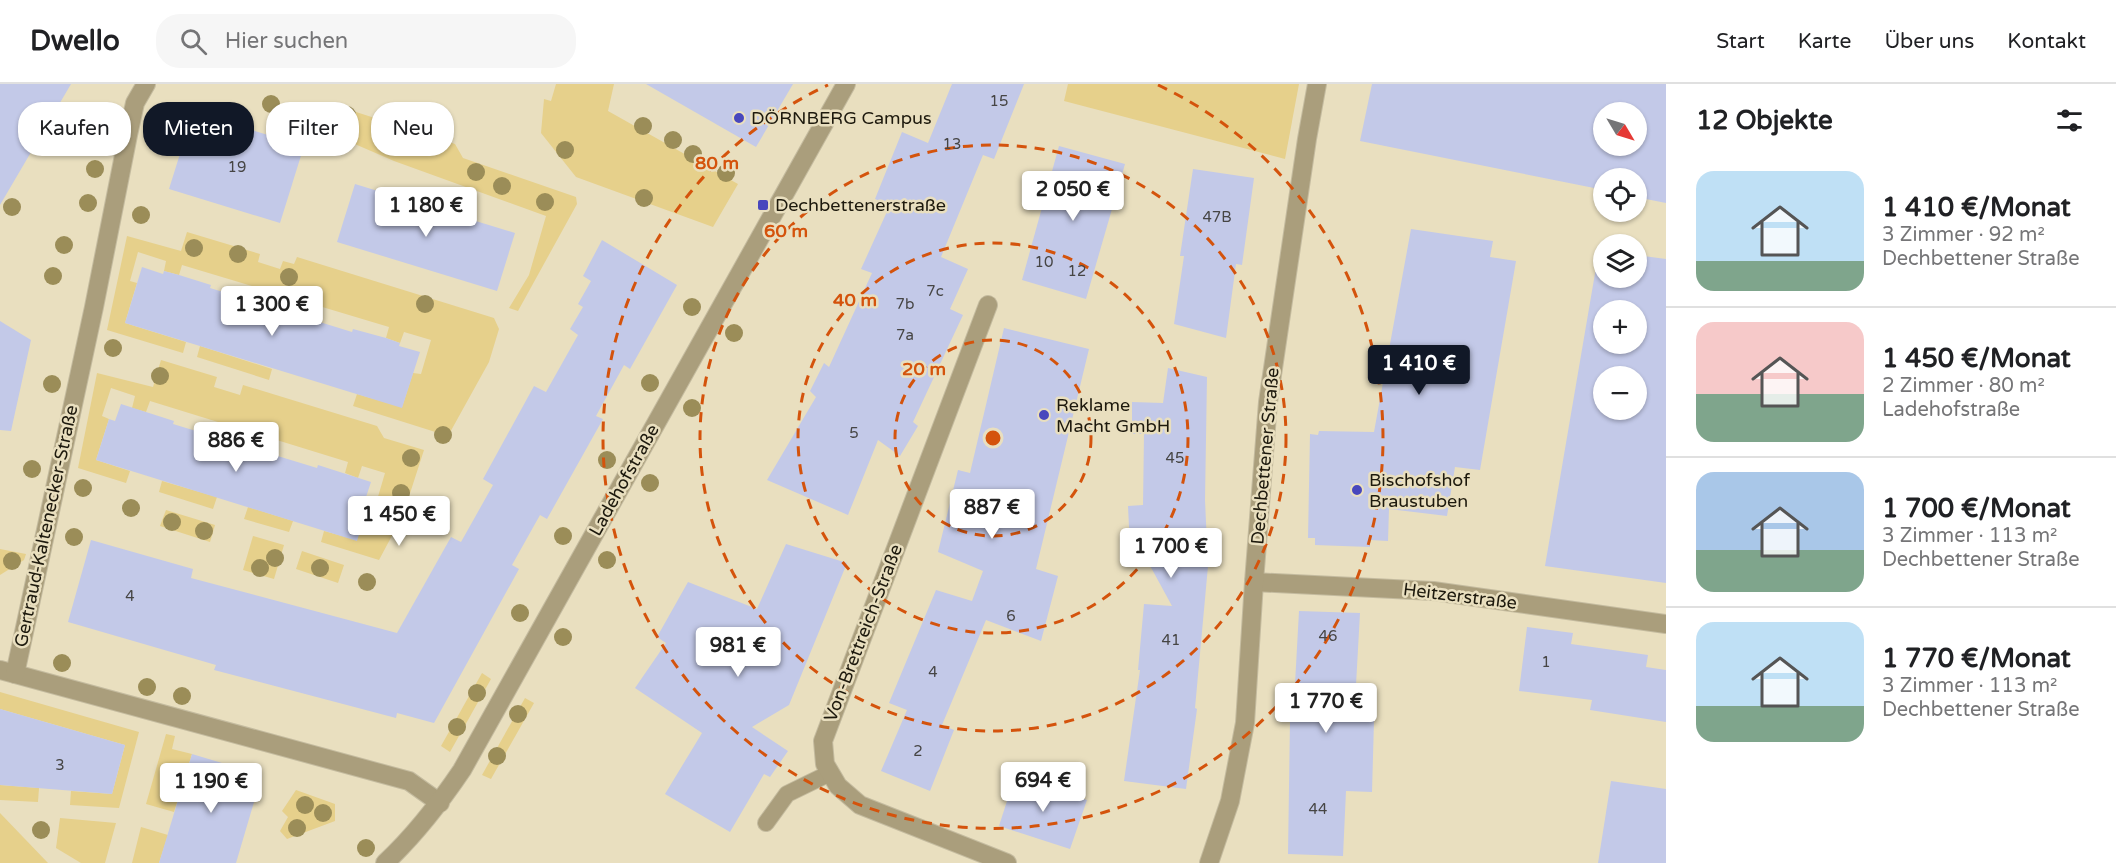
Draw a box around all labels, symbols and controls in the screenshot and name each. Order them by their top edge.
search box [156,14,576,68]
text: Dwello [30,24,120,58]
icon: search [177,25,210,58]
text: Hier suchen [225,28,348,54]
text: Start [1716,29,1765,54]
text: Karte [1798,29,1851,54]
text: Über uns [1884,29,1974,54]
text: Kontakt [2007,29,2086,54]
house number: 15 [990,92,1008,110]
chip: Kaufen [18,102,131,156]
chip: Mieten [143,102,254,156]
chip: Filter [266,102,359,156]
chip: Neu [371,102,454,156]
north arrow [1593,102,1647,156]
map controls [1593,102,1647,420]
icon: filters [2053,104,2086,137]
text: 12 Objekte [1696,105,1833,136]
place label: DÖRNBERG Campus [751,107,932,129]
marker: DÖRNBERG Campus [732,111,746,125]
house number: 13 [943,135,961,153]
text: 80 m [695,152,739,174]
house number: 19 [228,158,246,176]
button: locate [1593,168,1647,222]
pin: 2 050 € [1018,171,1128,222]
text: 2 050 € [1036,178,1110,202]
pin: 1 180 € [371,187,481,238]
text: 1 410 €/Monat [1882,192,2071,223]
text: 1 180 € [389,194,463,218]
place label: Dechbettenerstraße [775,194,946,216]
icon: home [1744,195,1816,267]
marker: Dechbettenerstraße [756,198,770,212]
house number: 47B [1202,208,1232,226]
text: 60 m [764,220,808,242]
text: 3 Zimmer · 92 m² [1882,223,2045,247]
button: layers [1593,234,1647,288]
text: Dechbettener Straße [1882,247,2079,271]
house number: 10 [1035,253,1053,271]
house number: 12 [1068,262,1086,280]
house number: 7c [926,282,944,300]
pin: 1 300 € [217,286,327,337]
text: 40 m [833,289,877,311]
text: 1 300 € [235,293,309,317]
house number: 7b [896,295,914,313]
button: + [1593,300,1647,354]
house number: 7a [896,326,914,344]
text: 1 450 €/Monat [1882,343,2071,374]
pin: 1 410 € [1364,345,1474,396]
icon: home [1744,346,1816,418]
text: 1 410 € [1382,352,1456,376]
text: 20 m [902,358,946,380]
button: − [1593,366,1647,420]
street label: Dechbettener Straße [1246,367,1284,545]
text: 2 Zimmer · 80 m² [1882,374,2045,398]
place label: Reklame Macht GmbH [1056,394,1170,437]
text: Ladehofstraße [1882,398,2020,422]
street label: Gertraud-Kaltenecker-Straße [10,403,82,649]
marker: Reklame Macht GmbH [1037,408,1051,422]
street label: Ladehofstraße [584,420,664,540]
pin: 886 € [194,422,278,473]
house number: 5 [849,424,859,442]
centre of rings [983,428,1003,448]
text: 886 € [208,429,264,453]
house number: 45 [1166,449,1184,467]
place label: Bischofshof Braustuben [1369,469,1470,512]
marker: Bischofshof Braustuben [1350,483,1364,497]
pin: 887 € [950,489,1034,540]
text: 1 700 €/Monat [1882,493,2071,524]
pin: 1 450 € [344,496,454,547]
text: 887 € [964,496,1020,520]
icon: home [1744,496,1816,568]
text: 1 450 € [362,503,436,527]
text: 3 Zimmer · 113 m² [1882,524,2057,548]
pin: 1 700 € [1116,528,1226,579]
text: 1 700 € [1134,535,1208,559]
street label: Von-Brettreich-Straße [819,541,907,725]
text: Dechbettener Straße [1882,548,2079,572]
street label: Heitzerstraße [1402,578,1518,614]
house number: 4 [125,587,135,605]
house number: 6 [1006,607,1016,625]
pin: 981 € [696,627,780,678]
house number: 46 [1319,627,1337,645]
house number: 41 [1162,631,1180,649]
text: 981 € [710,634,766,658]
text: 1 770 €/Monat [1882,643,2071,674]
icon: home [1744,646,1816,718]
house number: 1 [1541,653,1551,671]
house number: 4 [928,663,938,681]
text: 3 Zimmer · 113 m² [1882,674,2057,698]
pin: 1 770 € [1271,683,1381,734]
text: 1 770 € [1289,690,1363,714]
text: Dechbettener Straße [1882,698,2079,722]
house number: 2 [913,742,923,760]
house number: 3 [55,756,65,774]
pin: 694 € [1001,762,1085,813]
pin: 1 190 € [156,763,266,814]
text: 694 € [1015,769,1071,793]
text: 1 190 € [174,770,248,794]
house number: 44 [1309,800,1327,818]

